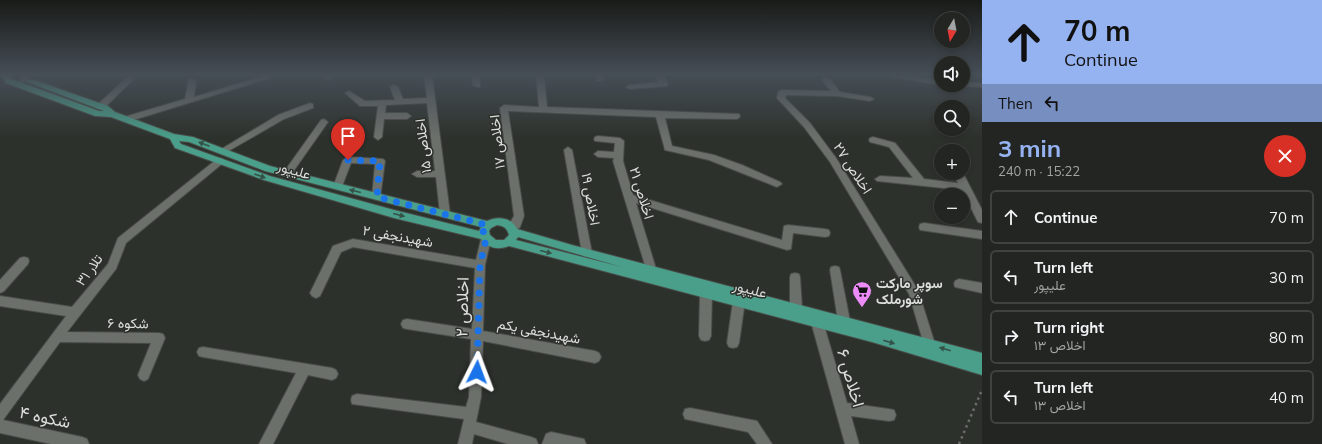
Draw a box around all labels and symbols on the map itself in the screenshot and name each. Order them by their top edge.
north arrow [934,12,970,48]
street label: اخلاص ۱۷ [485,114,509,170]
street label: اخلاص ۱۵ [411,118,435,174]
pin [331,119,365,160]
street label: اخلاص ۲۷ [830,139,876,197]
one-way arrow [198,141,210,147]
street label: علیپور [274,156,313,184]
street label: اخلاص ۲۱ [626,165,658,221]
street label: اخلاص ۱۹ [578,171,604,227]
one-way arrow [255,173,267,179]
one-way arrow [348,188,361,194]
one-way arrow [393,213,405,219]
street label: شهیدنجفی ۲ [361,221,435,251]
one-way arrow [540,249,552,255]
street label: تلار ۳۱ [71,250,107,289]
place label: سوپر مارکت شورملک [876,274,943,308]
street label: علیپور [730,276,769,303]
street label: اخلاص ۲ [450,277,474,337]
supermarket icon: سوپر مارکت شورملک [851,280,873,308]
street label: شکوه ۶ [107,314,149,332]
street label: شهیدنجفی یکم [496,314,582,348]
one-way arrow [883,339,895,345]
street label: اخلاص ۶ [832,346,870,410]
one-way arrow [938,346,950,352]
position arrow [456,351,498,393]
street label: شکوه ۴ [17,401,73,433]

